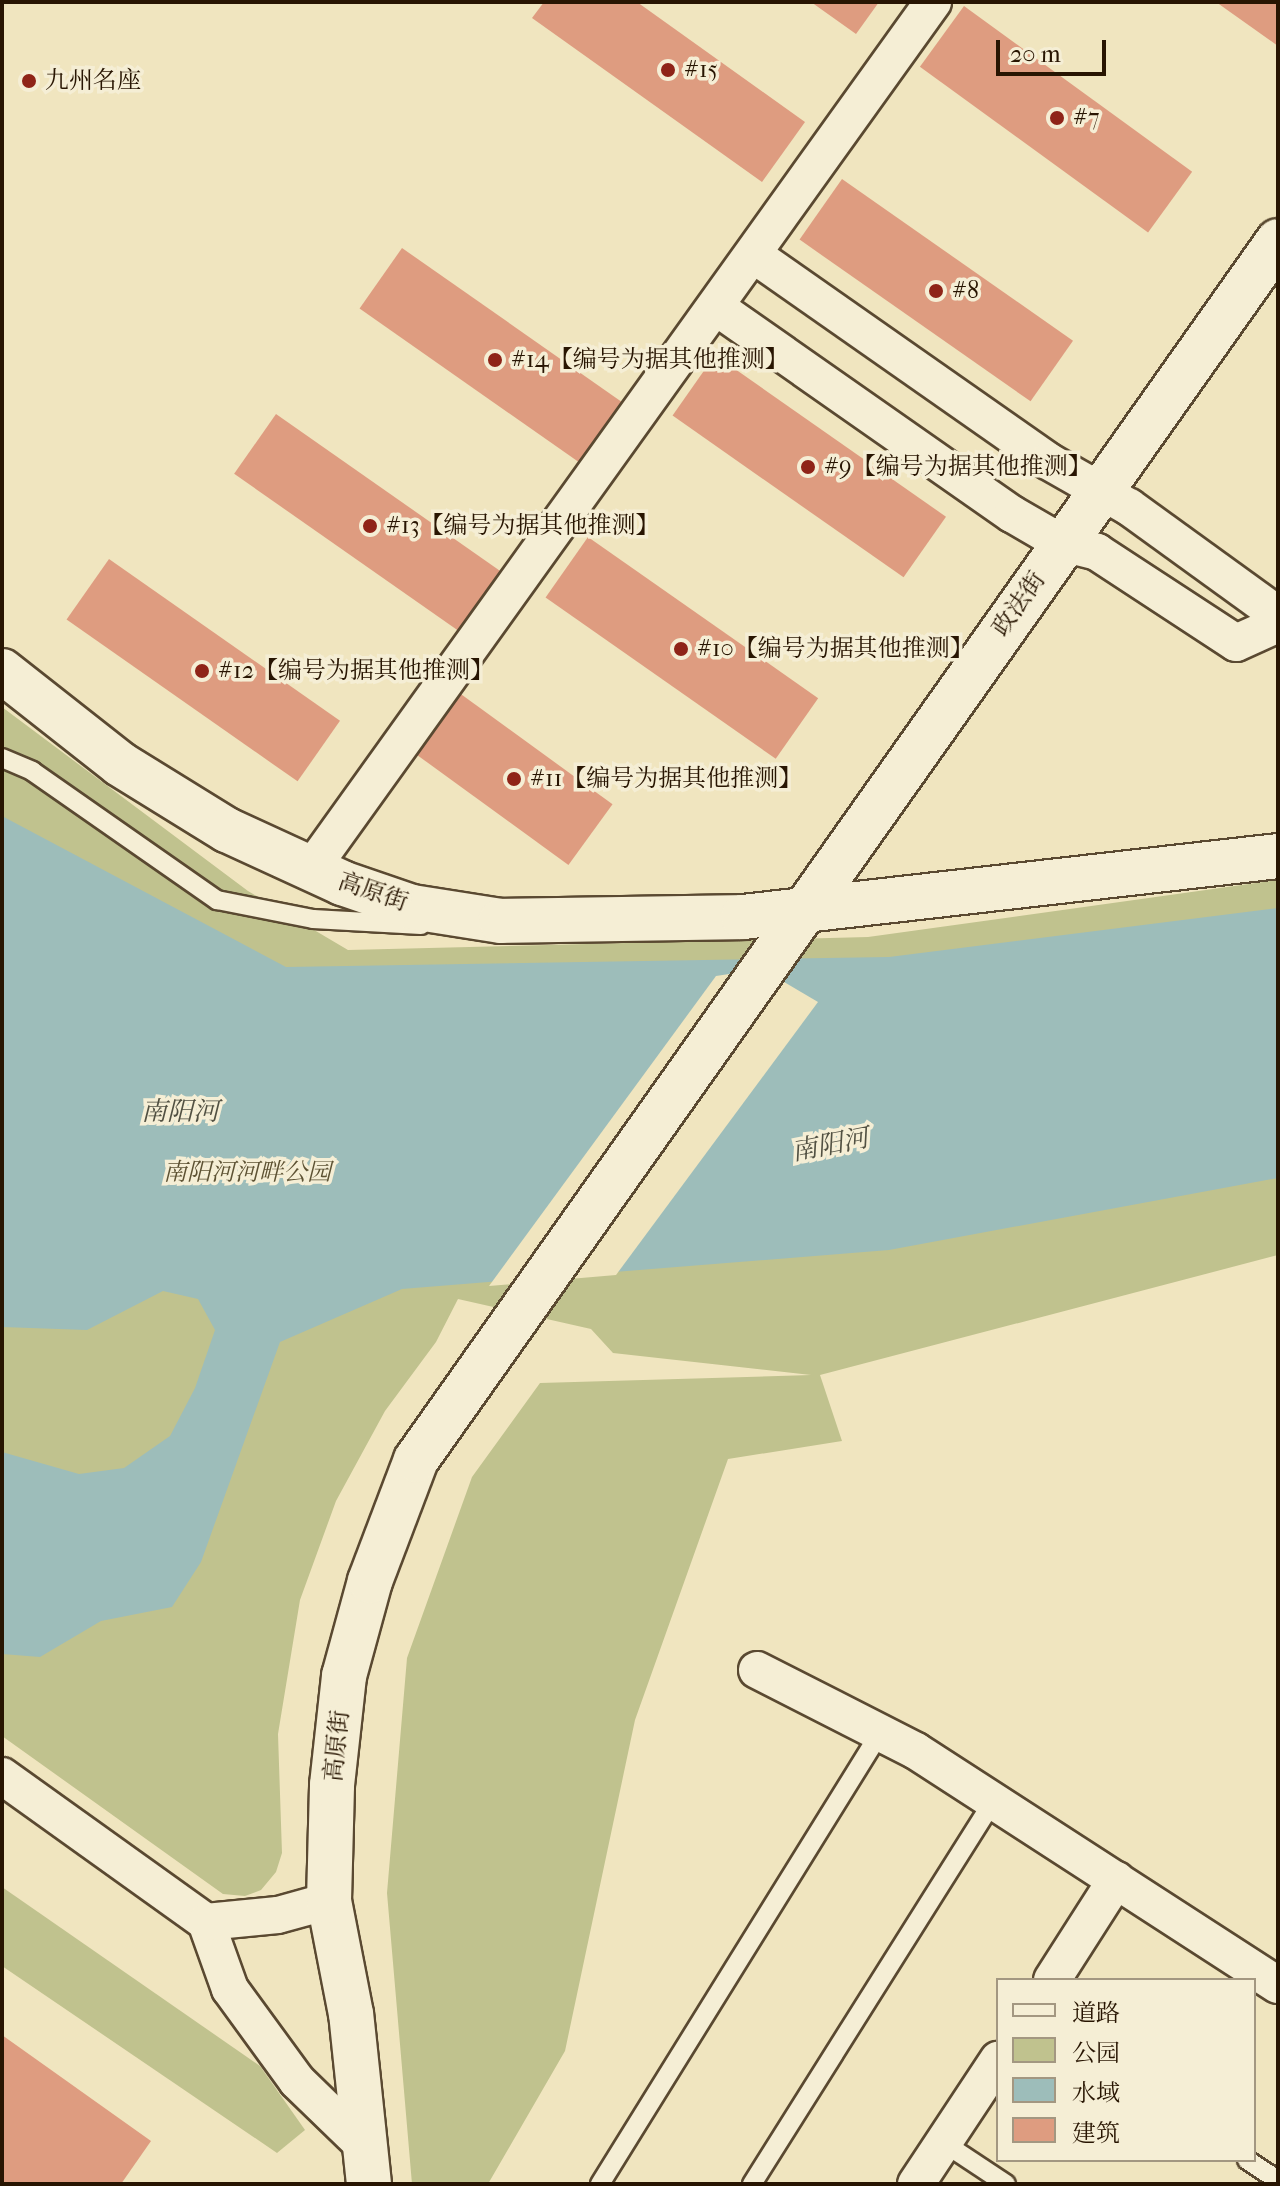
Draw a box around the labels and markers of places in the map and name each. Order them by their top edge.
place label: #15 [684,56,718,84]
marker: #15 [659,61,677,79]
place label: 九州名座 [45,67,141,95]
marker: 九州名座 [20,72,38,90]
place label: #7 [1073,104,1100,132]
marker: #7 [1048,109,1066,127]
place label: #8 [952,277,979,305]
marker: #8 [927,282,945,300]
place label: #14【编号为据其他推测】 [511,346,789,374]
marker: #14【编号为据其他推测】 [486,351,504,369]
place label: #9【编号为据其他推测】 [824,453,1092,481]
marker: #9【编号为据其他推测】 [799,458,817,476]
place label: #13【编号为据其他推测】 [386,512,660,540]
marker: #13【编号为据其他推测】 [361,517,379,535]
place label: #10【编号为据其他推测】 [697,635,974,663]
marker: #10【编号为据其他推测】 [672,640,690,658]
place label: #12【编号为据其他推测】 [218,657,494,685]
marker: #12【编号为据其他推测】 [193,662,211,680]
place label: #11【编号为据其他推测】 [530,765,802,793]
marker: #11【编号为据其他推测】 [505,770,523,788]

